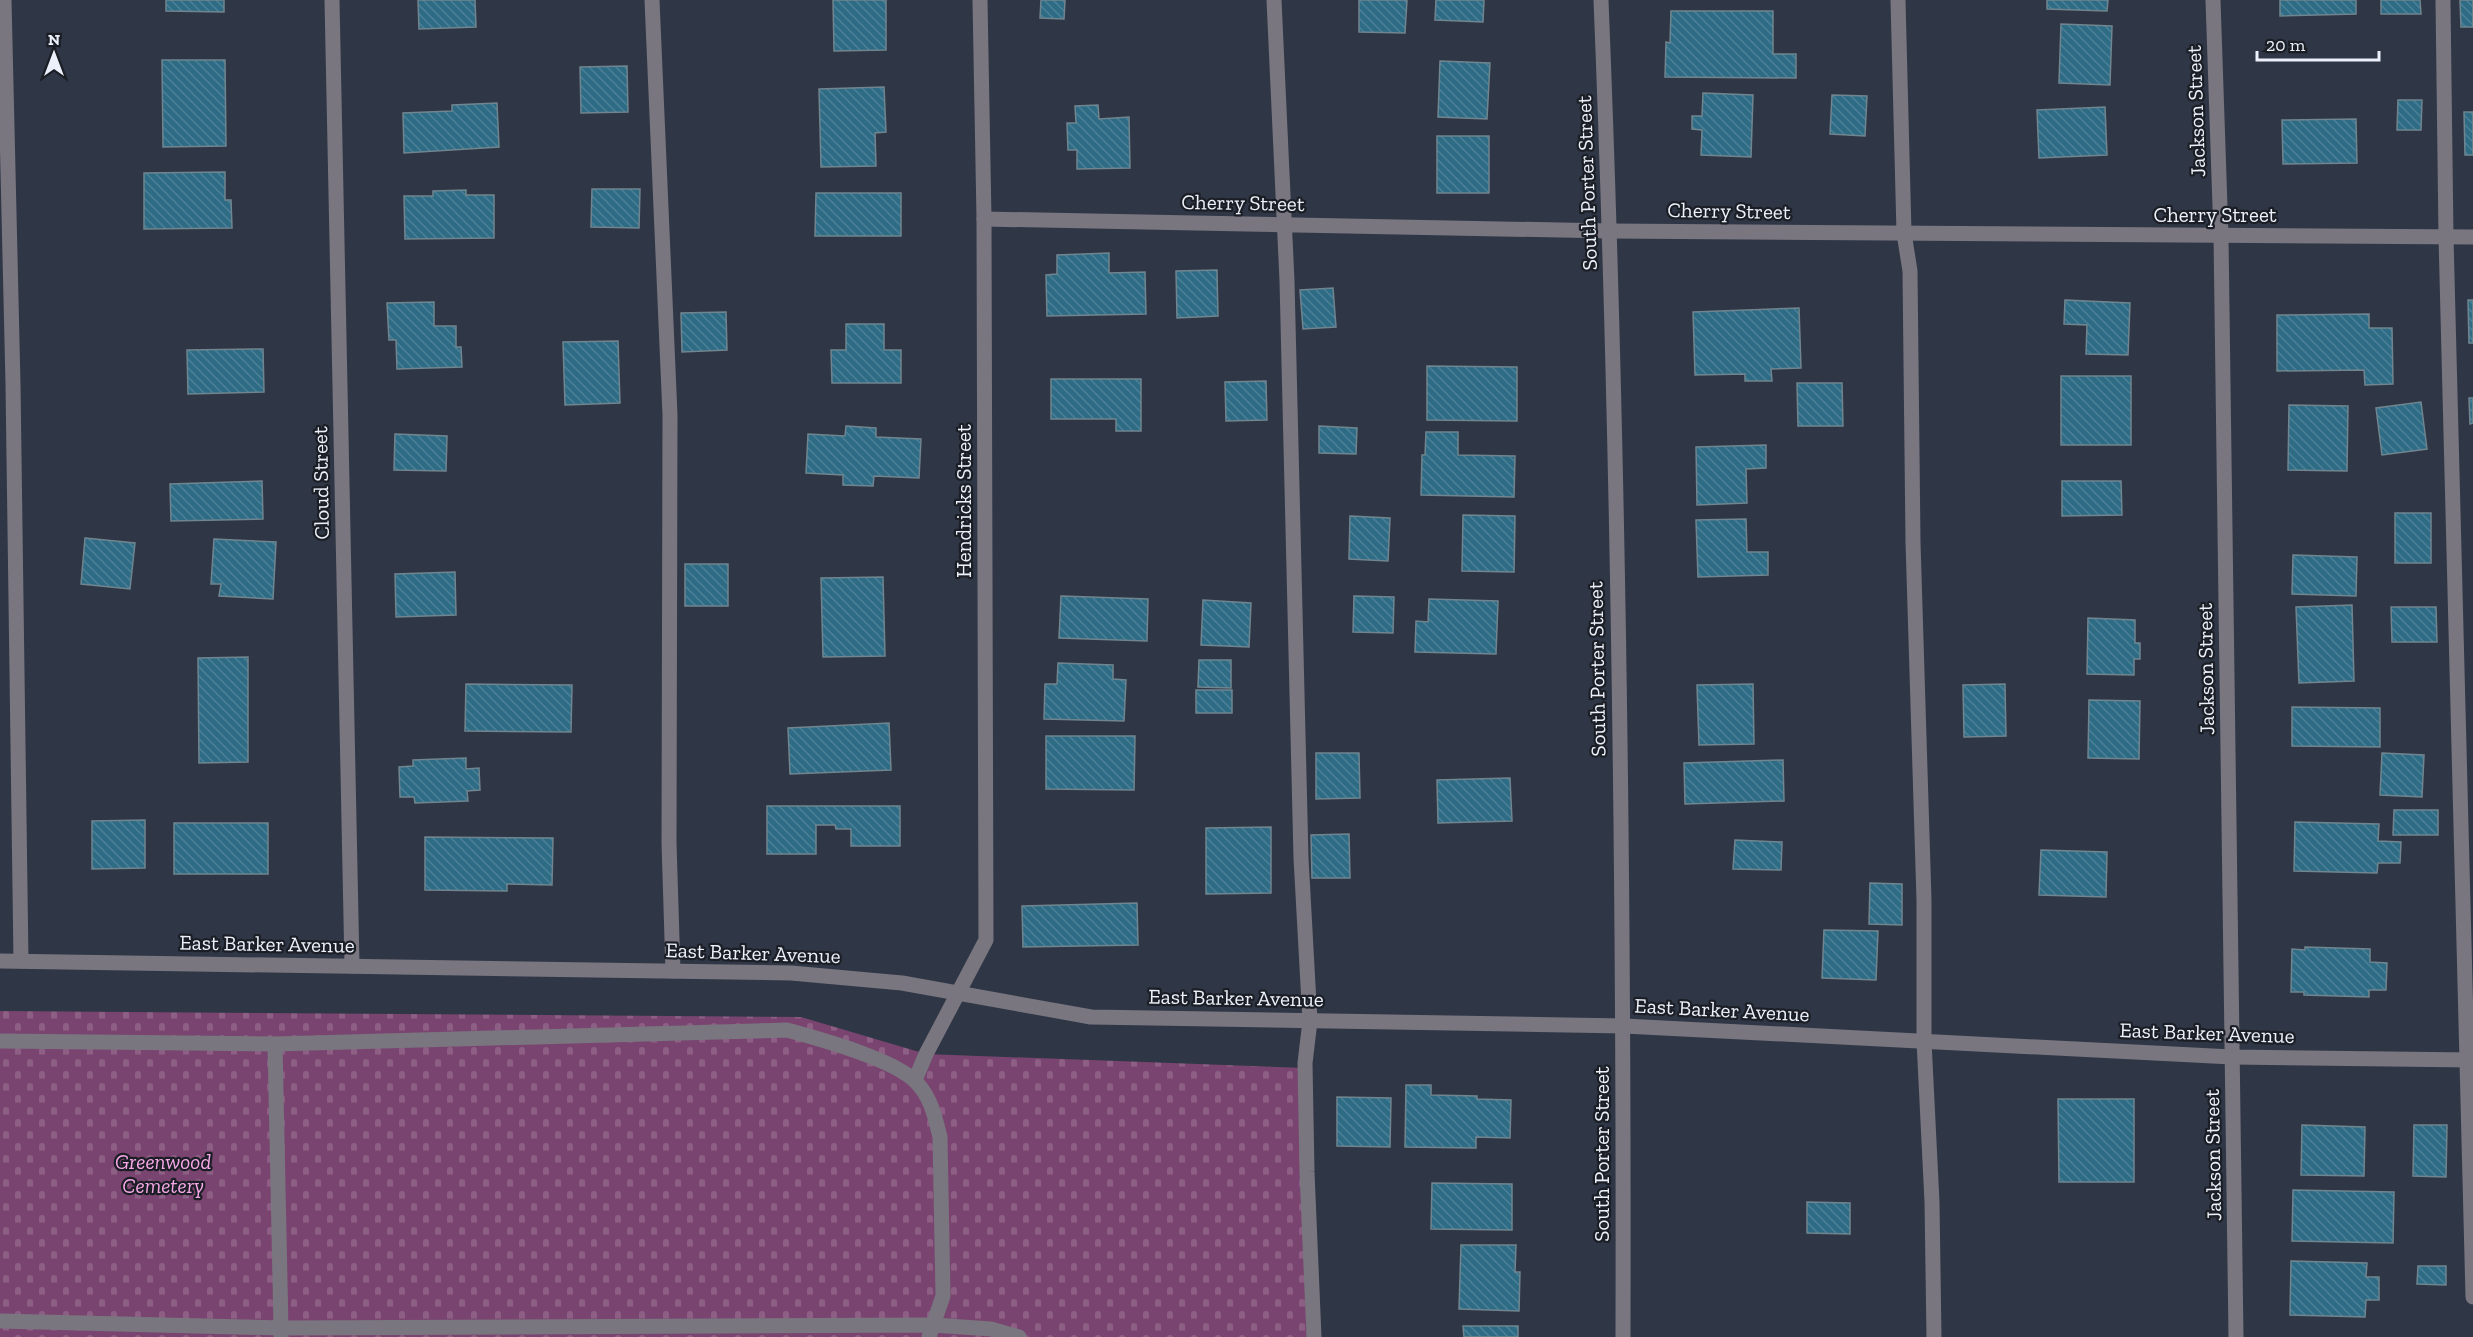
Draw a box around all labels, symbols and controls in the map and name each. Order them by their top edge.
north arrow [24,24,84,84]
scale bar [2257,24,2378,62]
text: N [48,30,60,49]
text: 20 m [2266,34,2306,56]
street label: Jackson Street [2181,44,2210,177]
street label: South Porter Street [1571,95,1602,271]
street label: Cherry Street [1181,189,1305,216]
street label: Cherry Street [1667,197,1791,224]
street label: Cherry Street [2153,202,2277,227]
street label: Hendricks Street [951,424,976,578]
street label: Cloud Street [307,426,334,540]
street label: South Porter Street [1582,581,1611,757]
street label: Jackson Street [2192,603,2219,735]
street label: East Barker Avenue [179,929,355,958]
street label: East Barker Avenue [665,937,841,968]
street label: East Barker Avenue [1148,983,1324,1012]
street label: East Barker Avenue [1634,992,1810,1027]
street label: East Barker Avenue [2119,1017,2295,1048]
street label: South Porter Street [1589,1066,1614,1242]
street label: Jackson Street [2199,1089,2226,1221]
park label: Greenwood Cemetery [115,1149,211,1198]

